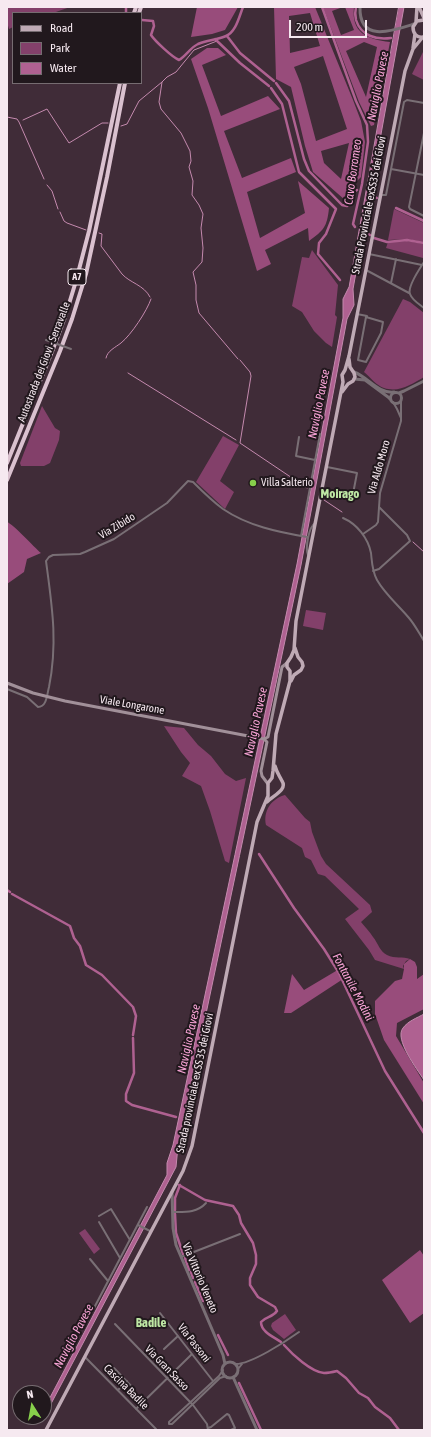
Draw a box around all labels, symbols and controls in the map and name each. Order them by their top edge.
legend [12,12,142,84]
scale bar [291,12,369,38]
text: 200 m [296,20,323,34]
text: Road [50,21,73,35]
text: Park [50,41,70,55]
water label: Naviglio Pavese [364,50,392,122]
text: Water [50,61,76,75]
street label: Strada Provinciale exSS35 dei Giovi [349,135,389,275]
water label: Cavo Borromeo [341,138,365,206]
road number: A7 [68,269,86,285]
street label: Autostrada dei Giovi - Serravalle [15,300,73,424]
water label: Naviglio Pavese [305,368,333,440]
street label: Via Aldo Moro [365,438,393,496]
place label: Villa Salterio [261,476,313,490]
marker: Villa Salterio [248,478,258,488]
district label: Moirago [321,486,359,502]
street label: Via Zibido [96,510,138,542]
water label: Naviglio Pavese [242,686,270,758]
street label: Viale Longarone [99,693,165,717]
water label: Fontanile Modini [329,951,377,1023]
water label: Naviglio Pavese [175,1003,203,1075]
street label: Strada provinciale ex SS 35 dei Giovi [174,1012,216,1154]
street label: Via Vittorio Veneto [179,1241,221,1315]
water label: Naviglio Pavese [51,1301,97,1371]
district label: Badile [136,1315,166,1331]
street label: Via Passoni [175,1321,213,1365]
street label: Via Gran Sasso [142,1343,192,1393]
street label: Cascina Badile [101,1362,151,1412]
north arrow [12,1385,52,1425]
text: N [26,1388,34,1401]

